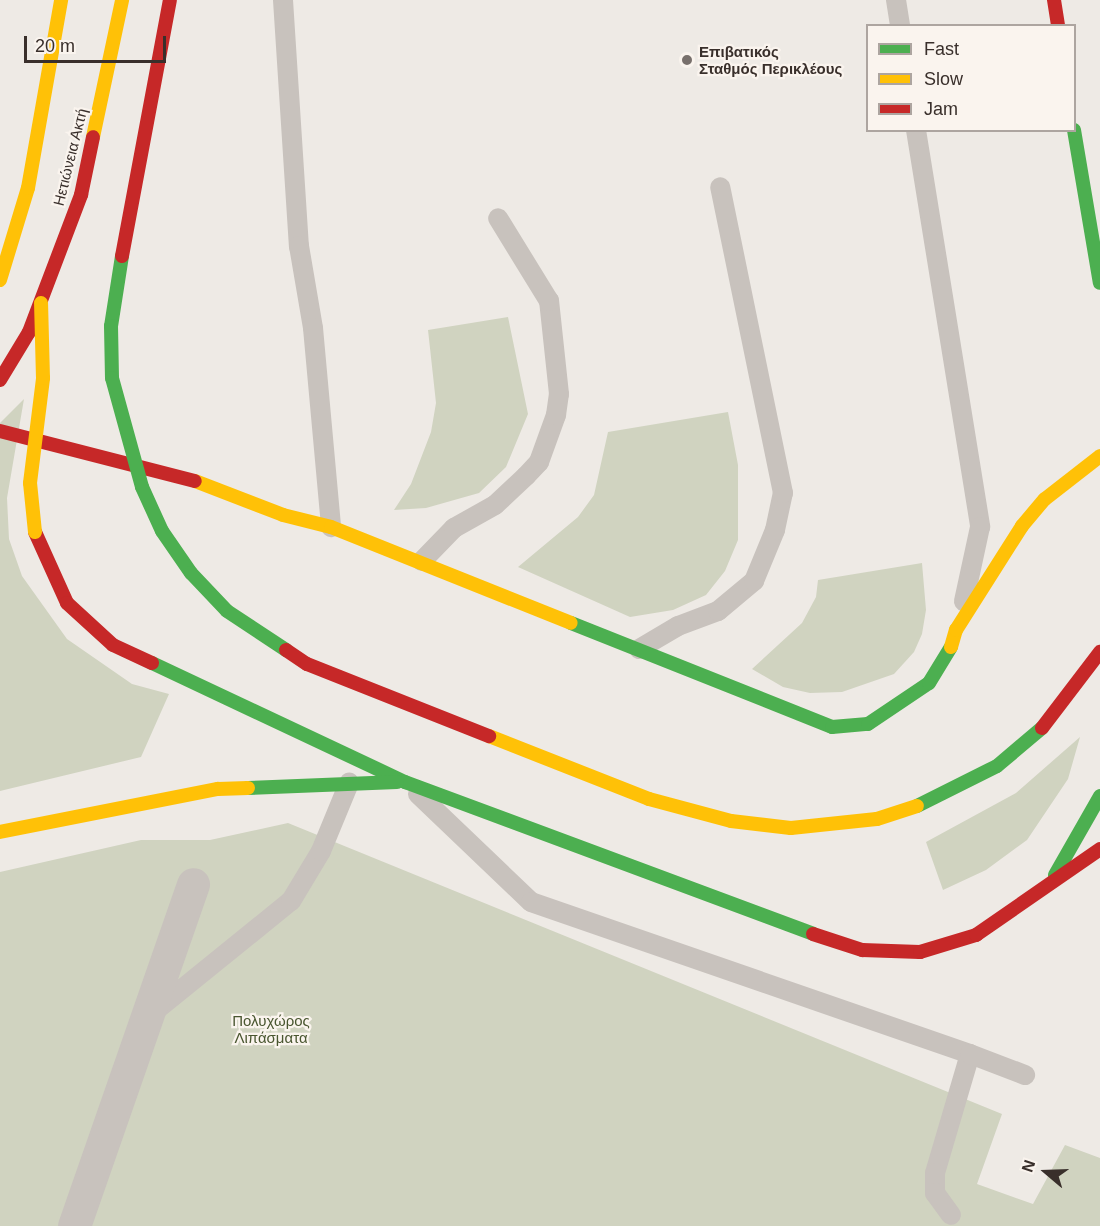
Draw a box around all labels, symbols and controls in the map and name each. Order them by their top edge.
scale bar [27,24,170,62]
legend [866,24,1076,132]
text: 20 m [35,36,75,56]
text: Fast [924,39,959,59]
place label: Επιβατικός Σταθμός Περικλέους [699,42,842,77]
marker: Επιβατικός Σταθμός Περικλέους [680,53,694,67]
text: Slow [924,69,963,89]
text: Jam [924,99,958,119]
street label: Ηετιώνεια Ακτή [49,106,91,208]
park label: Πολυχώρος Λιπάσματα [232,1011,310,1046]
north arrow [1016,1142,1076,1202]
text: N [1019,1158,1038,1174]

